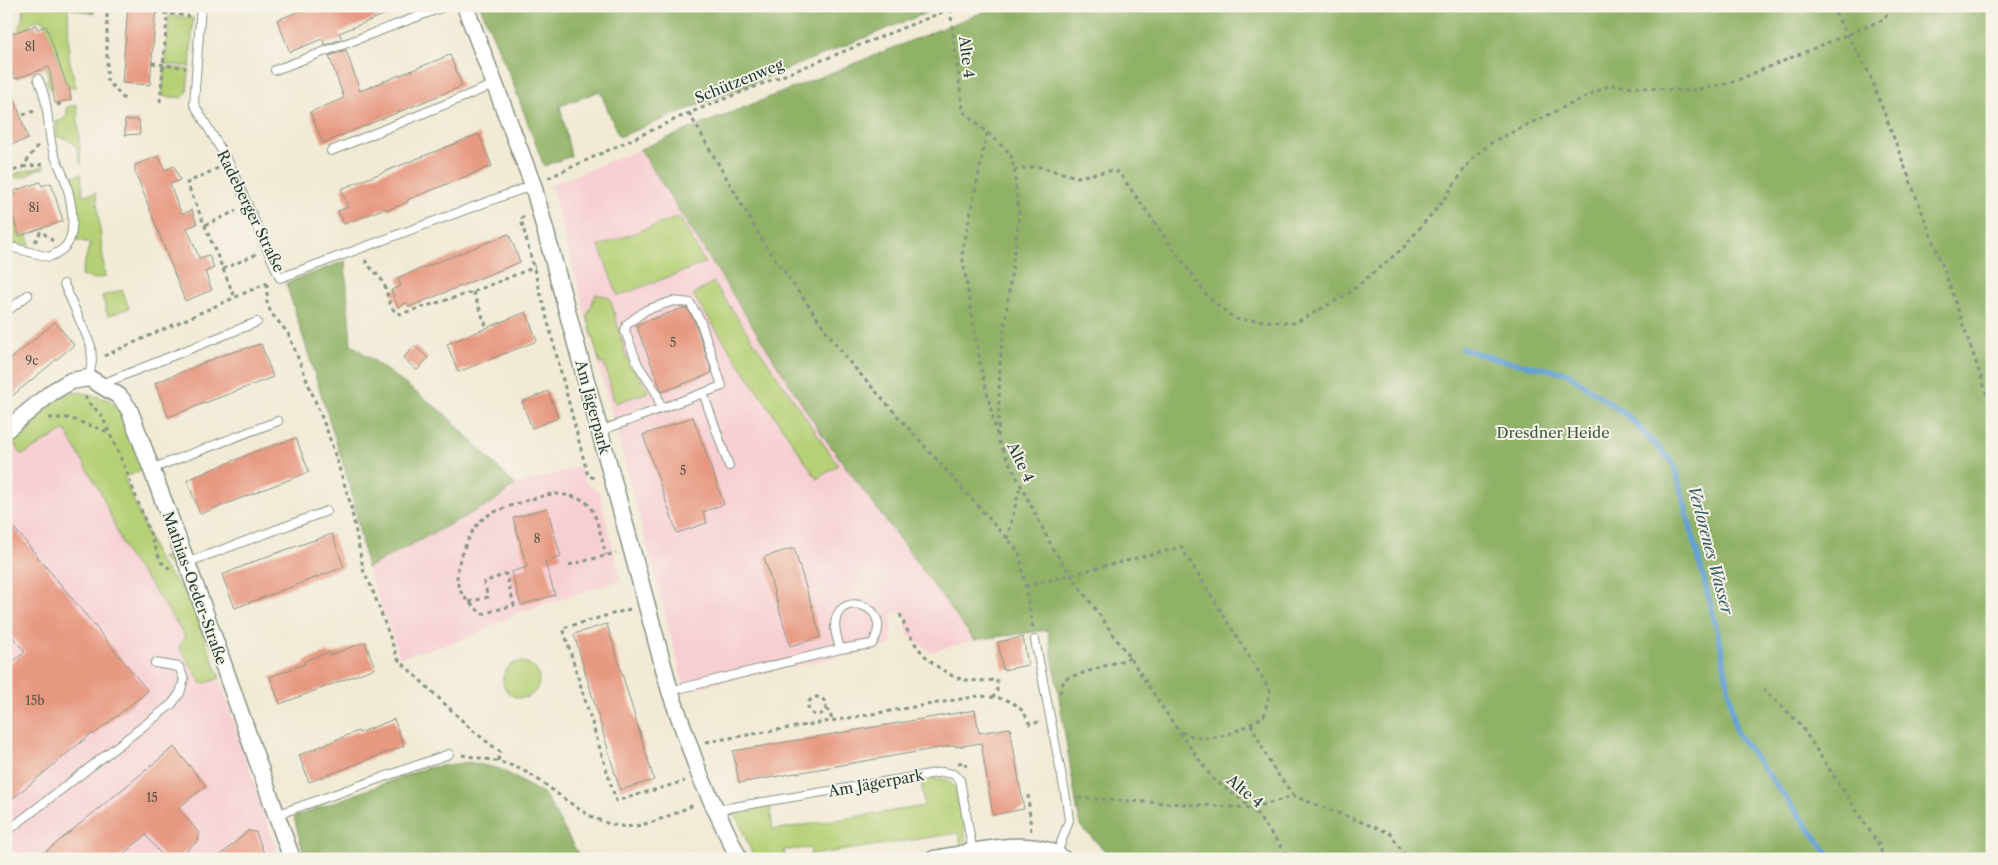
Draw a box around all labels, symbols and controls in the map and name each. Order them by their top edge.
street label: Alte 4 [955,34,979,79]
house number: 8l [25,39,36,54]
street label: Schützenweg [692,55,786,107]
street label: Radeberger Straße [213,147,289,275]
house number: 8i [29,200,40,215]
house number: 5 [670,335,676,350]
house number: 9c [25,353,39,368]
street label: Am Jägerpark [571,357,615,457]
park label: Dresdner Heide [1496,423,1610,442]
street label: Alte 4 [1003,438,1039,485]
house number: 5 [680,463,686,478]
water label: Verlorenes Wasser [1684,483,1738,618]
street label: Mathias-Oeder-Straße [158,509,232,667]
house number: 8 [533,531,541,546]
house number: 15b [26,693,44,708]
street label: Am Jägerpark [826,765,927,801]
street label: Alte 4 [1222,770,1267,812]
house number: 15 [146,790,158,805]

